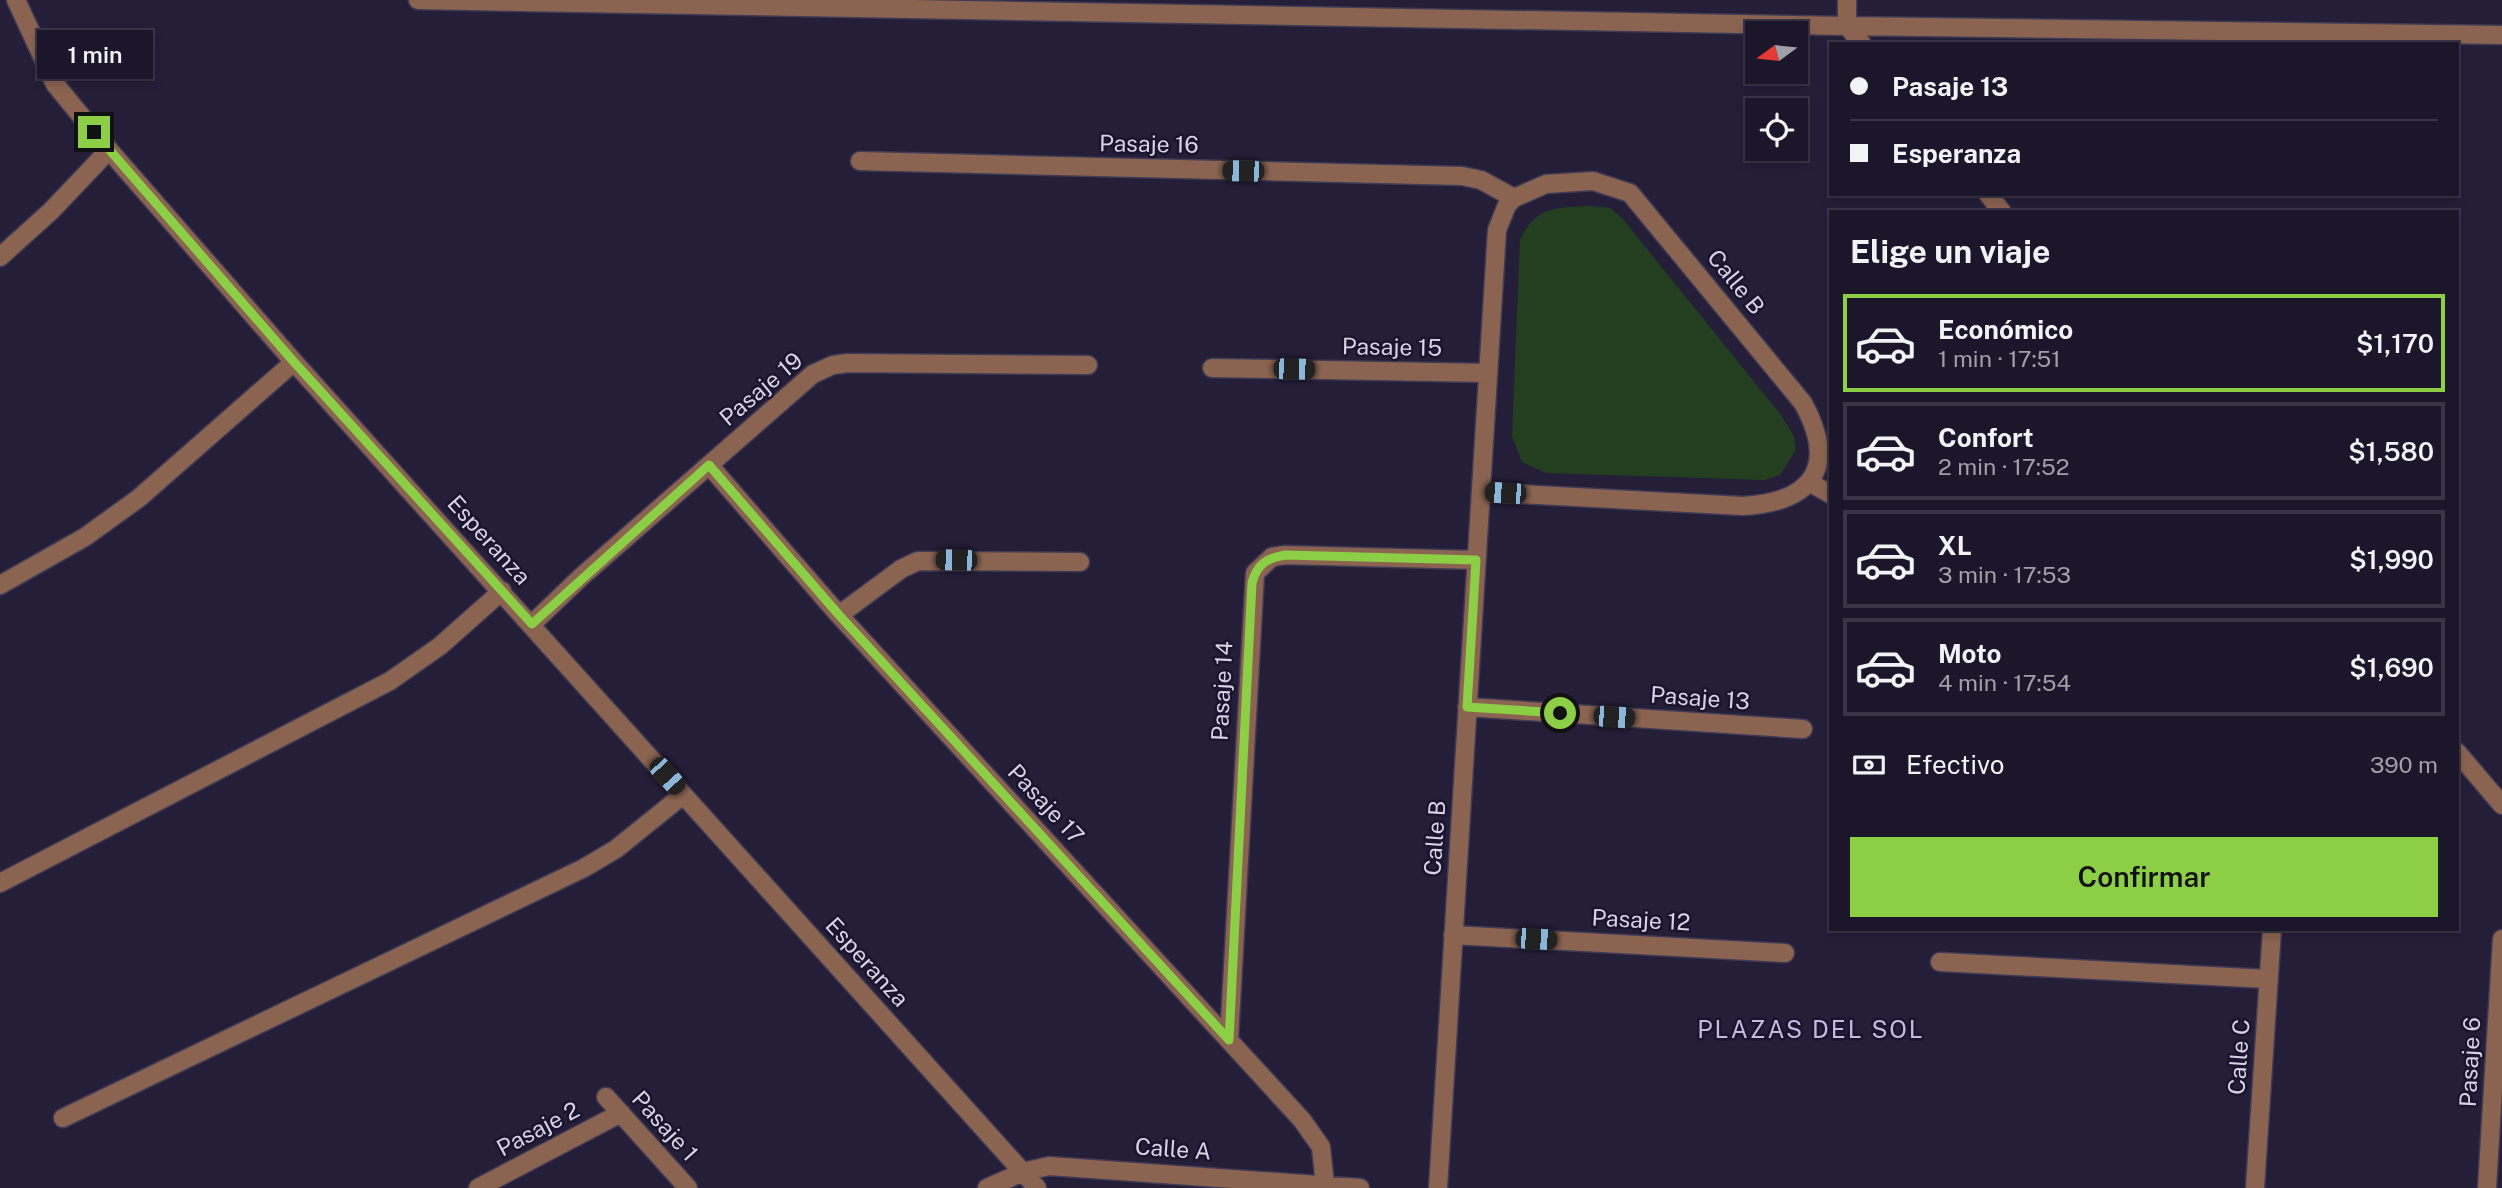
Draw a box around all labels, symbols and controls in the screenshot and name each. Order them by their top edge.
north arrow [1745,21,1808,84]
map controls [1745,21,1808,161]
callout: 1 min [36,31,152,80]
text: 1 min [68,41,122,68]
text: Pasaje 13 [1892,71,2008,102]
button: locate [1745,98,1808,161]
route end [78,116,110,148]
street label: Pasaje 16 [1099,129,1199,158]
text: Esperanza [1892,138,2021,169]
car [1222,160,1265,182]
text: Elige un viaje [1850,233,2050,270]
street label: Calle B [1702,244,1771,319]
icon: car [1854,312,1917,375]
text: Económico [1938,314,2073,345]
text: $1,170 [2356,328,2434,359]
street label: Pasaje 15 [1342,332,1442,361]
text: 1 min · 17:51 [1938,345,2061,372]
street label: Pasaje 19 [714,346,808,431]
car [1273,358,1316,380]
icon: car [1854,420,1917,483]
text: Confort [1938,422,2034,453]
text: $1,580 [2348,436,2434,467]
text: 2 min · 17:52 [1938,453,2069,480]
car [1484,481,1527,505]
street label: Esperanza [442,489,536,590]
icon: car [1854,528,1917,591]
text: XL [1938,530,1972,561]
text: $1,990 [2349,544,2434,575]
car [935,549,978,571]
text: 3 min · 17:53 [1938,561,2071,588]
icon: car [1854,636,1917,699]
text: Moto [1938,638,2001,669]
street label: Pasaje 14 [1205,640,1238,741]
text: $1,690 [2349,652,2434,683]
text: 4 min · 17:54 [1938,669,2071,696]
street label: Pasaje 13 [1649,681,1751,714]
route start [1544,697,1576,729]
car [1593,705,1636,729]
icon: cash [1850,746,1888,784]
text: Efectivo [1906,749,2004,780]
text: 390 m [2370,751,2438,778]
car [646,753,689,799]
street label: Pasaje 17 [1003,758,1090,849]
street label: Calle B [1418,799,1451,876]
button: Confirmar [1850,837,2438,917]
street label: Pasaje 12 [1591,903,1691,936]
street label: Esperanza [820,911,914,1012]
car [1515,927,1558,951]
district label: PLAZAS DEL SOL [1697,1015,1925,1043]
street label: Pasaje 6 [2454,1016,2485,1108]
street label: Calle C [2222,1018,2255,1096]
street label: Pasaje 1 [627,1085,704,1166]
street label: Pasaje 2 [492,1096,584,1162]
street label: Calle A [1134,1132,1212,1165]

